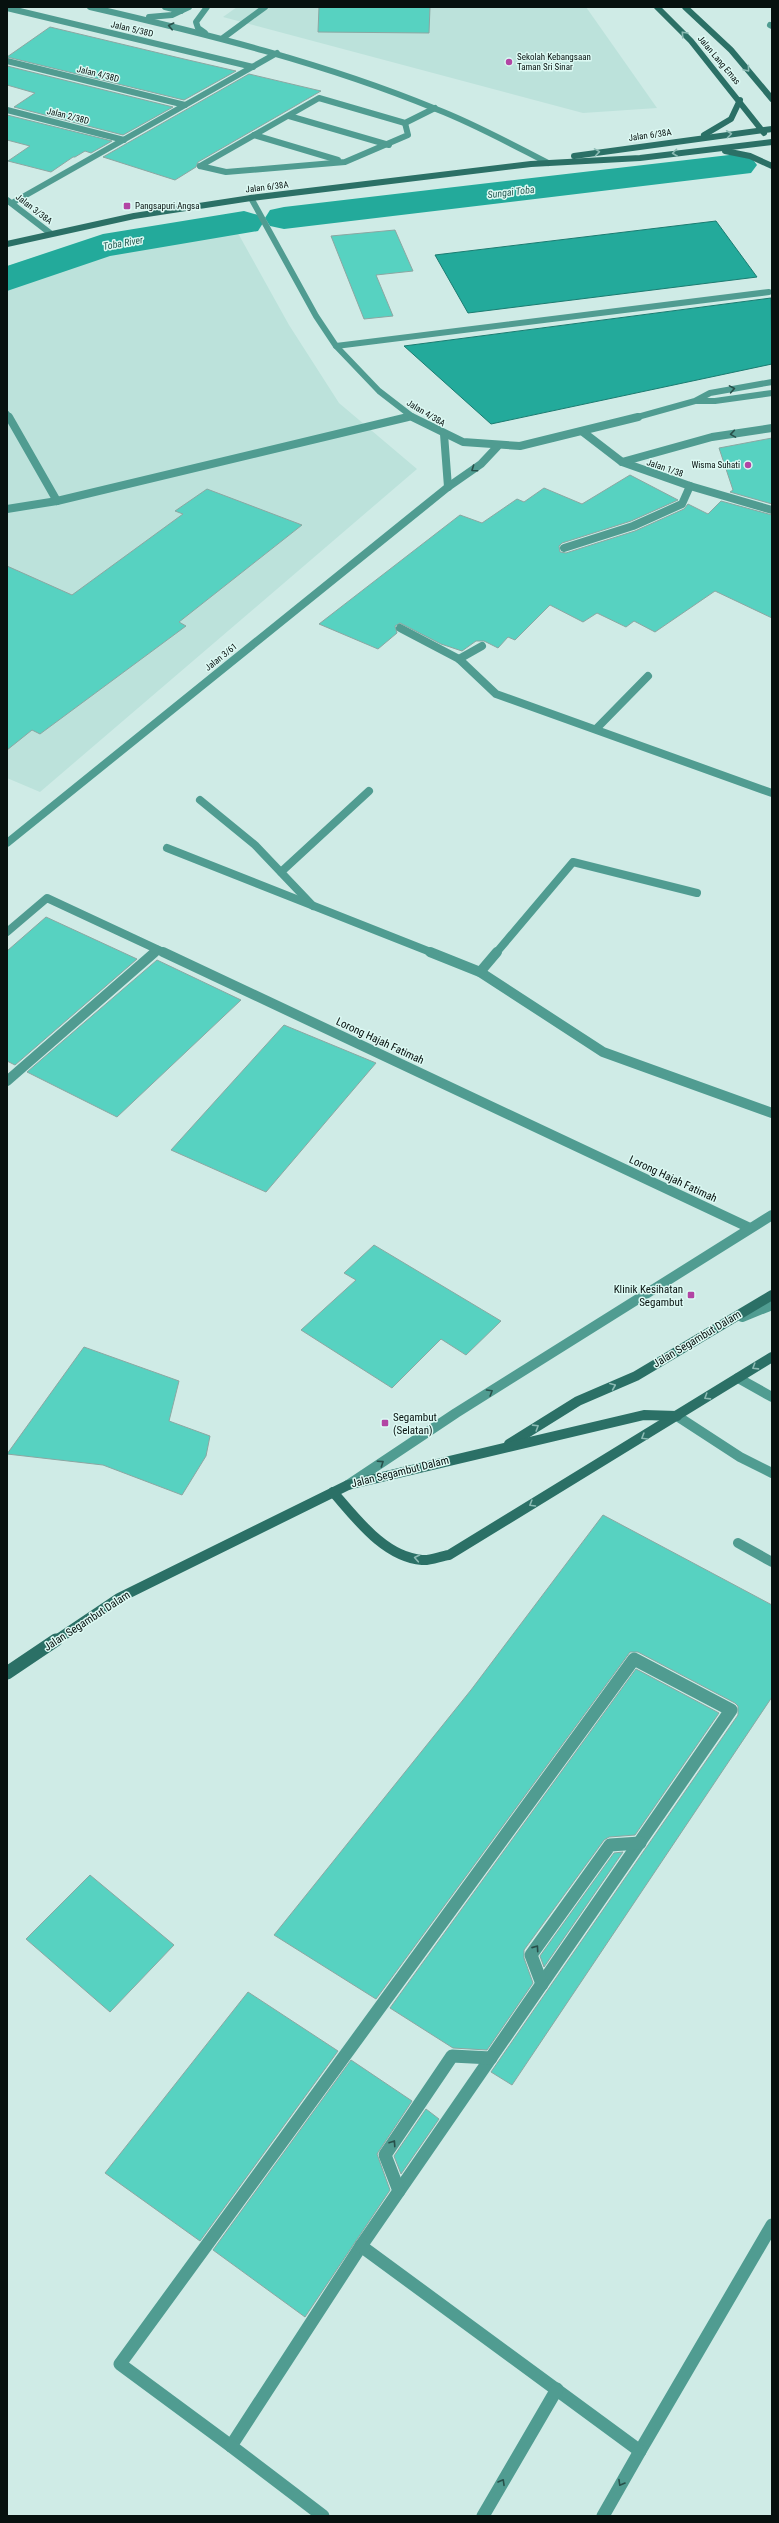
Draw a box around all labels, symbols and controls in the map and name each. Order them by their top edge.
street label: Jalan 5/38D [110,19,154,39]
one-way arrow [167,22,174,30]
one-way arrow [682,31,689,39]
street label: Jalan Lang Emas [696,34,742,86]
place label: Sekolah Kebangsaan Taman Sri Sinar [517,52,591,72]
marker: Sekolah Kebangsaan Taman Sri Sinar [504,57,514,67]
street label: Jalan 4/38D [76,64,120,84]
one-way arrow [742,64,749,72]
street label: Jalan 2/38D [46,106,90,126]
street label: Jalan 6/38A [628,127,672,143]
one-way arrow [726,130,732,139]
one-way arrow [594,148,600,157]
one-way arrow [672,148,678,157]
street label: Jalan 6/38A [245,179,289,195]
water label: Sungai Toba [487,184,535,200]
street label: Jalan 3/38A [14,192,54,226]
marker: Pangsapuri Angsa [122,201,132,211]
place label: Pangsapuri Angsa [135,201,200,211]
water label: Toba River [102,234,145,252]
one-way arrow [729,385,735,394]
street label: Jalan 4/38A [405,398,447,428]
one-way arrow [730,429,737,438]
street label: Jalan 1/38 [645,457,685,479]
place label: Wisma Suhati [691,460,740,470]
marker: Wisma Suhati [743,460,753,470]
one-way arrow [472,464,479,471]
street label: Jalan 3/61 [203,641,239,673]
street label: Lorong Hajah Fatimah [334,1015,426,1067]
street label: Lorong Hajah Fatimah [627,1153,719,1205]
place label: Klinik Kesihatan Segambut [614,1283,683,1309]
marker: Klinik Kesihatan Segambut [686,1290,696,1300]
street label: Jalan Segambut Dalam [651,1308,743,1370]
one-way arrow [752,1363,759,1370]
one-way arrow [610,1382,617,1390]
one-way arrow [486,1390,493,1397]
one-way arrow [704,1393,711,1400]
place label: Segambut (Selatan) [393,1411,437,1437]
marker: Segambut (Selatan) [380,1418,390,1428]
one-way arrow [532,1425,539,1432]
one-way arrow [641,1432,648,1439]
street label: Jalan Segambut Dalam [350,1454,450,1490]
one-way arrow [376,1461,383,1468]
one-way arrow [530,1499,537,1506]
one-way arrow [414,1554,421,1563]
street label: Jalan Segambut Dalam [41,1588,133,1654]
one-way arrow [531,1945,539,1952]
one-way arrow [388,2140,396,2147]
one-way arrow [498,2479,505,2486]
one-way arrow [619,2479,626,2486]

